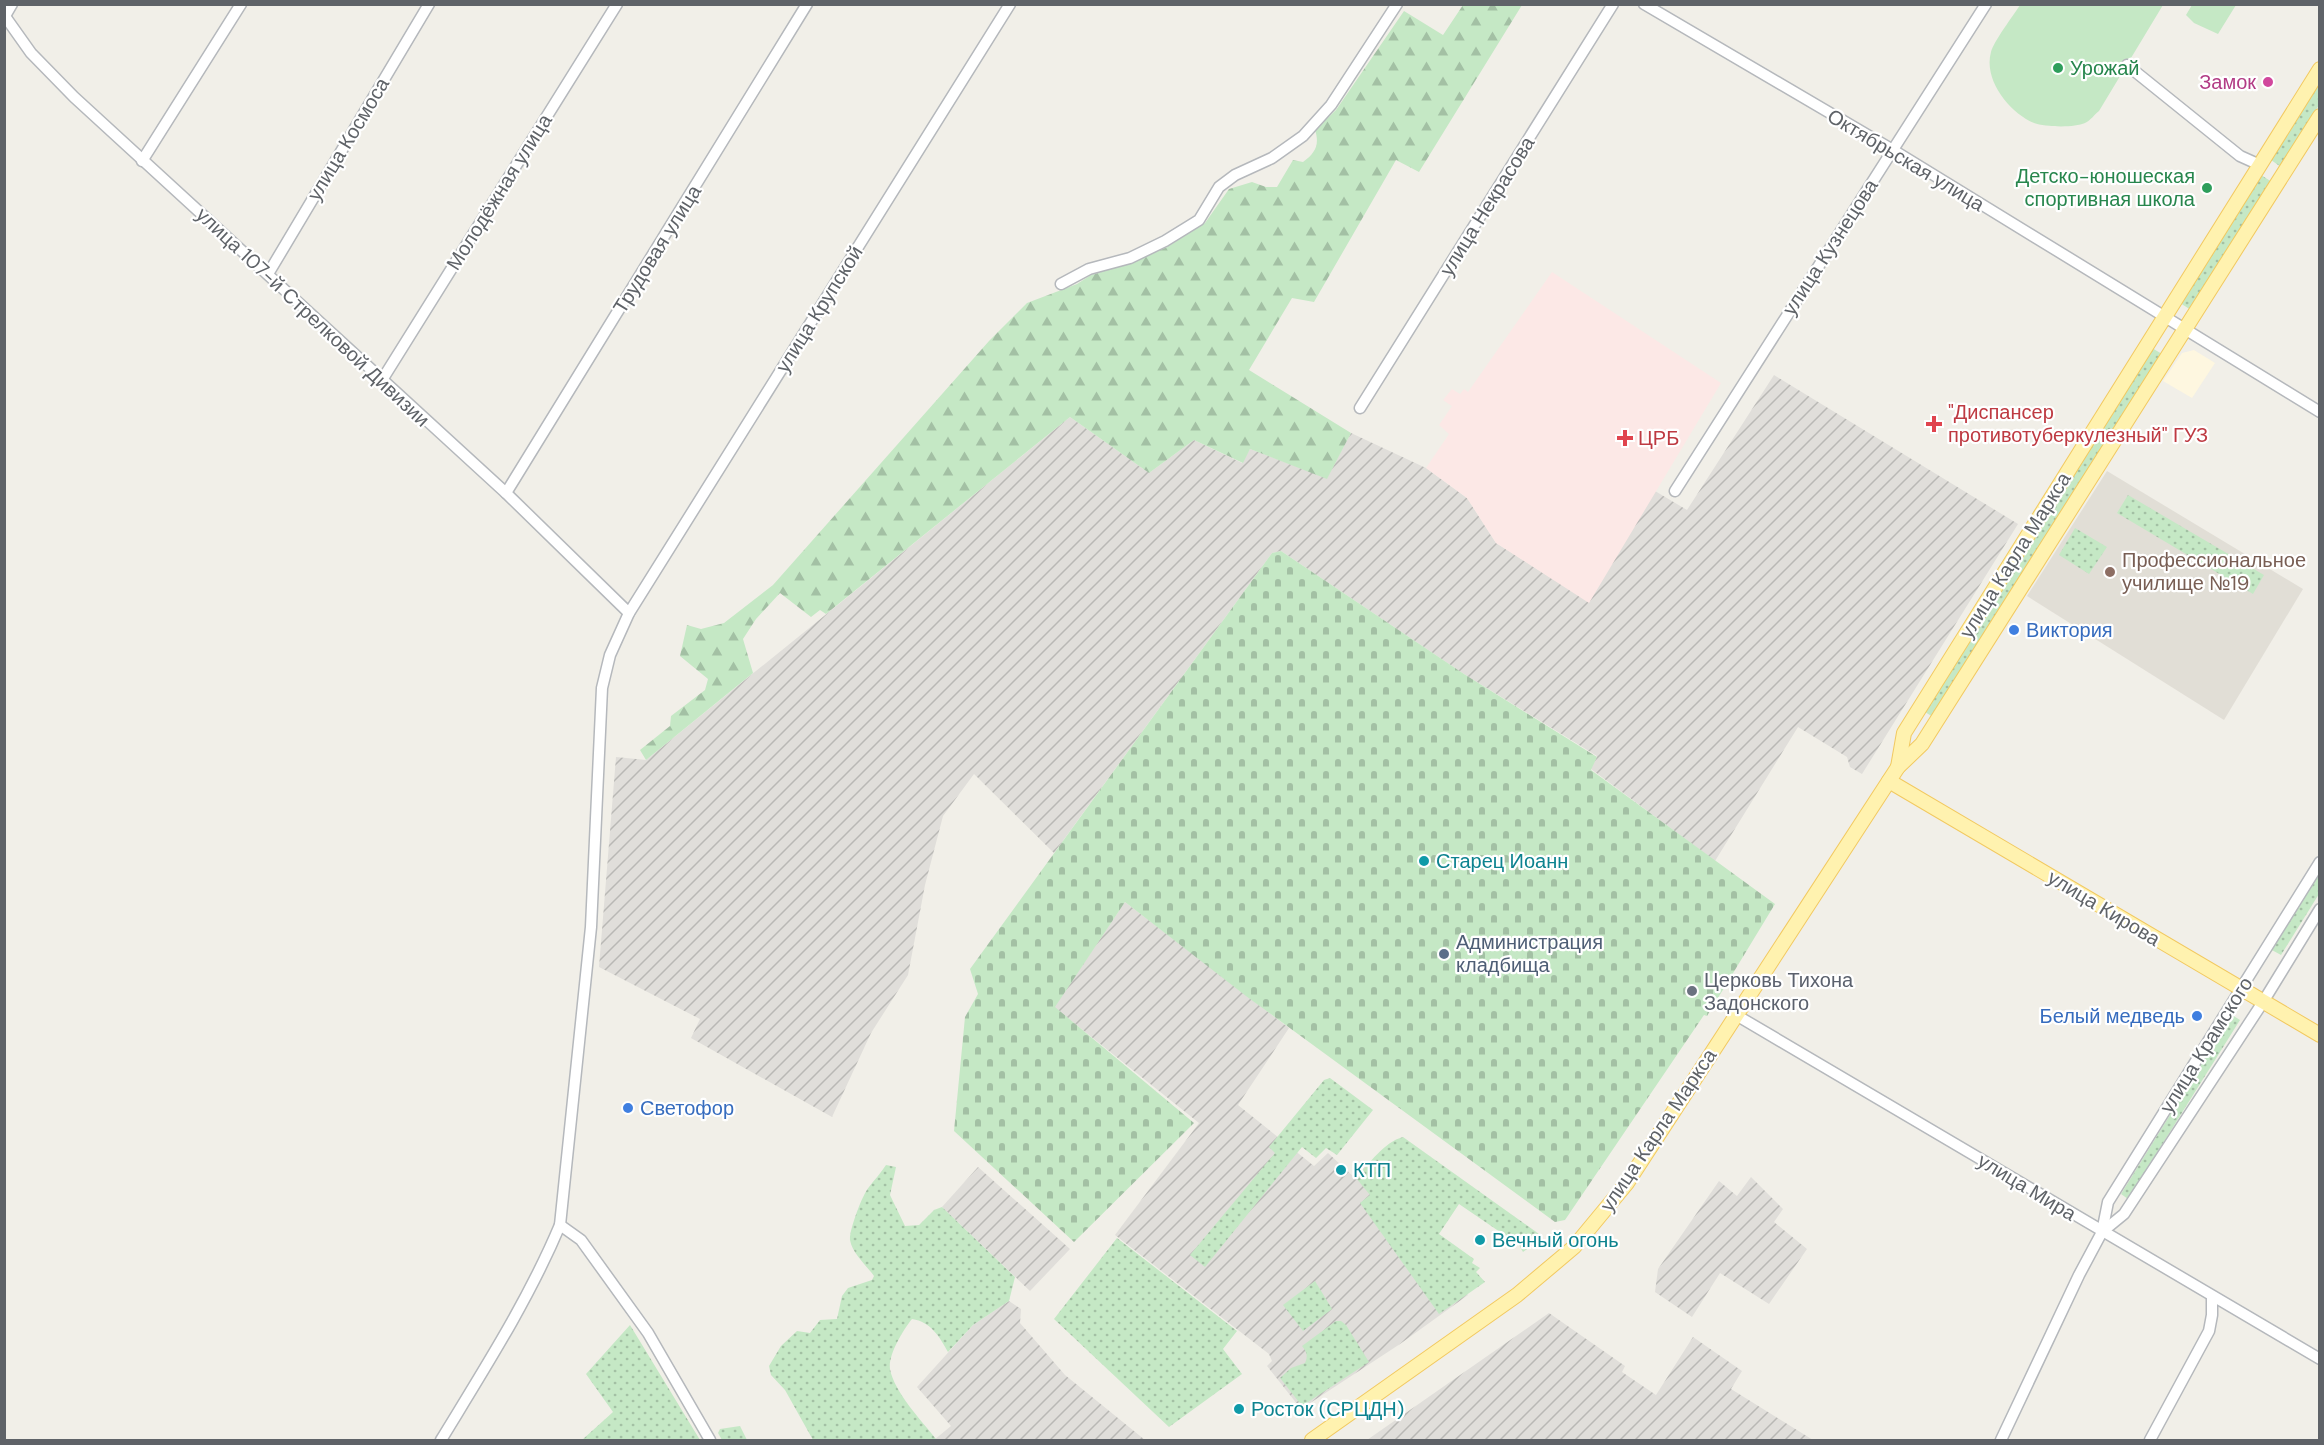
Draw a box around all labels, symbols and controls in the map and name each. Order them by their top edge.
place label: Урожай [2070,55,2140,81]
marker: Урожай [2051,61,2065,75]
place label: Замок [2199,69,2256,95]
street label: улица Космоса [301,72,395,205]
marker: Замок [2261,75,2275,89]
street label: Октябрьская улица [1823,103,1990,218]
street label: Молодёжная улица [440,108,558,275]
street label: улица Некрасова [1434,131,1541,281]
place label: Детско-юношеская спортивная школа [2016,163,2196,212]
street label: улица Кузнецова [1776,173,1884,320]
street label: Трудовая улица [607,179,707,318]
marker: Детско-юношеская спортивная школа [2200,181,2214,195]
street label: улица 107-й Стрелковой Дивизии [191,202,435,432]
street label: улица Крупской [770,241,868,377]
place label: "Диспансер противотуберкулезный" ГУЗ [1948,399,2208,448]
marker: "Диспансер противотуберкулезный" ГУЗ [1925,415,1943,433]
place label: ЦРБ [1638,425,1679,451]
marker: ЦРБ [1616,429,1634,447]
street label: улица Карла Маркса [1953,466,2077,643]
place label: Профессиональное училище №19 [2122,547,2306,596]
marker: Профессиональное училище №19 [2103,565,2117,579]
place label: Виктория [2026,617,2113,643]
marker: Виктория [2007,623,2021,637]
place label: Старец Иоанн [1436,848,1568,874]
marker: Старец Иоанн [1417,854,1431,868]
street label: улица Кирова [2043,864,2166,952]
place label: Администрация кладбища [1456,929,1603,978]
marker: Администрация кладбища [1437,947,1451,961]
place label: Церковь Тихона Задонского [1704,967,1854,1016]
street label: улица Крамского [2154,972,2258,1118]
marker: Церковь Тихона Задонского [1685,984,1699,998]
place label: Белый медведь [2040,1003,2185,1029]
marker: Белый медведь [2190,1009,2204,1023]
street label: улица Карла Маркса [1594,1043,1723,1216]
place label: Светофор [640,1095,734,1121]
marker: Светофор [621,1101,635,1115]
street label: улица Мира [1973,1147,2082,1227]
place label: КТП [1353,1157,1391,1183]
marker: КТП [1334,1163,1348,1177]
place label: Вечный огонь [1492,1227,1619,1253]
marker: Вечный огонь [1473,1233,1487,1247]
place label: Росток (СРЦДН) [1251,1396,1404,1422]
marker: Росток (СРЦДН) [1232,1402,1246,1416]

